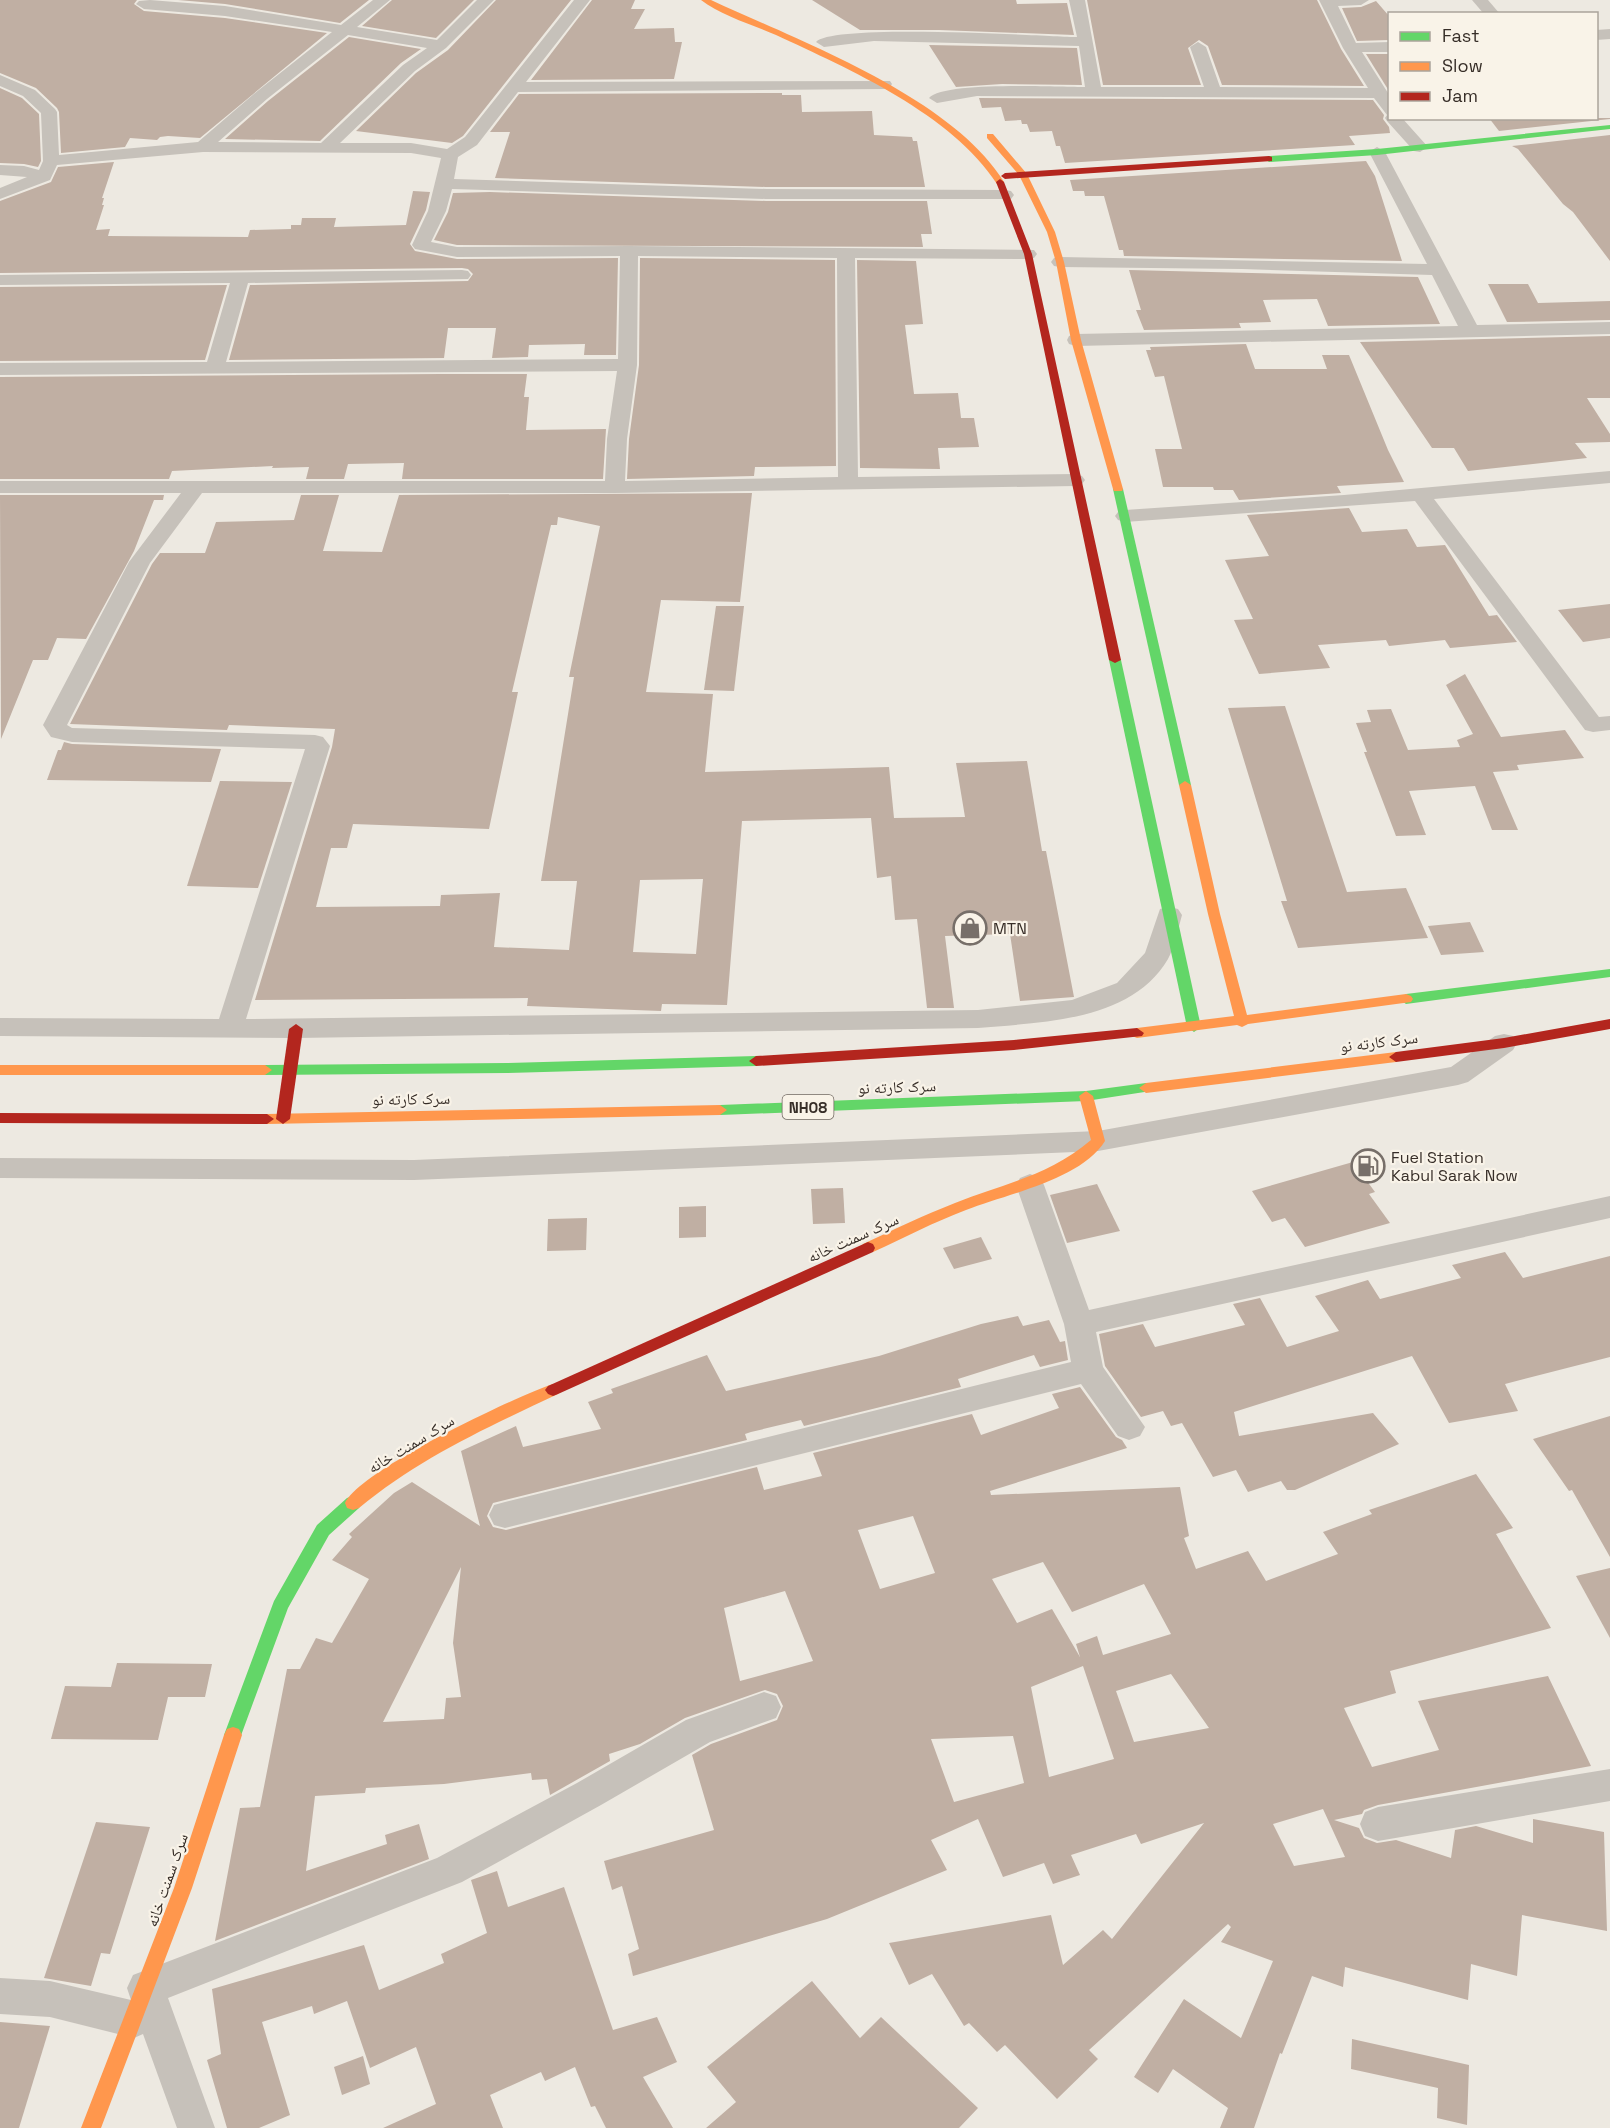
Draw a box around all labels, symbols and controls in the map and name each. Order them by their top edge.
legend [1388,12,1598,120]
text: Fast [1442,24,1479,47]
text: Slow [1442,54,1483,77]
text: Jam [1442,84,1478,107]
shop icon: MTN [952,910,988,946]
place label: MTN [993,918,1027,939]
street label: سرک کارته نو [1339,1027,1419,1057]
street label: سرک کارته نو [858,1075,936,1099]
street label: سرک کارته نو [372,1088,450,1110]
road number: NH08 [782,1095,834,1119]
place label: Fuel Station Kabul Sarak Now [1391,1147,1518,1186]
fuel station icon: Fuel Station Kabul Sarak Now [1350,1148,1386,1184]
street label: سرک سمنت خانه [804,1209,902,1267]
street label: سرک سمنت خانه [364,1410,458,1478]
street label: سرک سمنت خانه [141,1830,193,1930]

